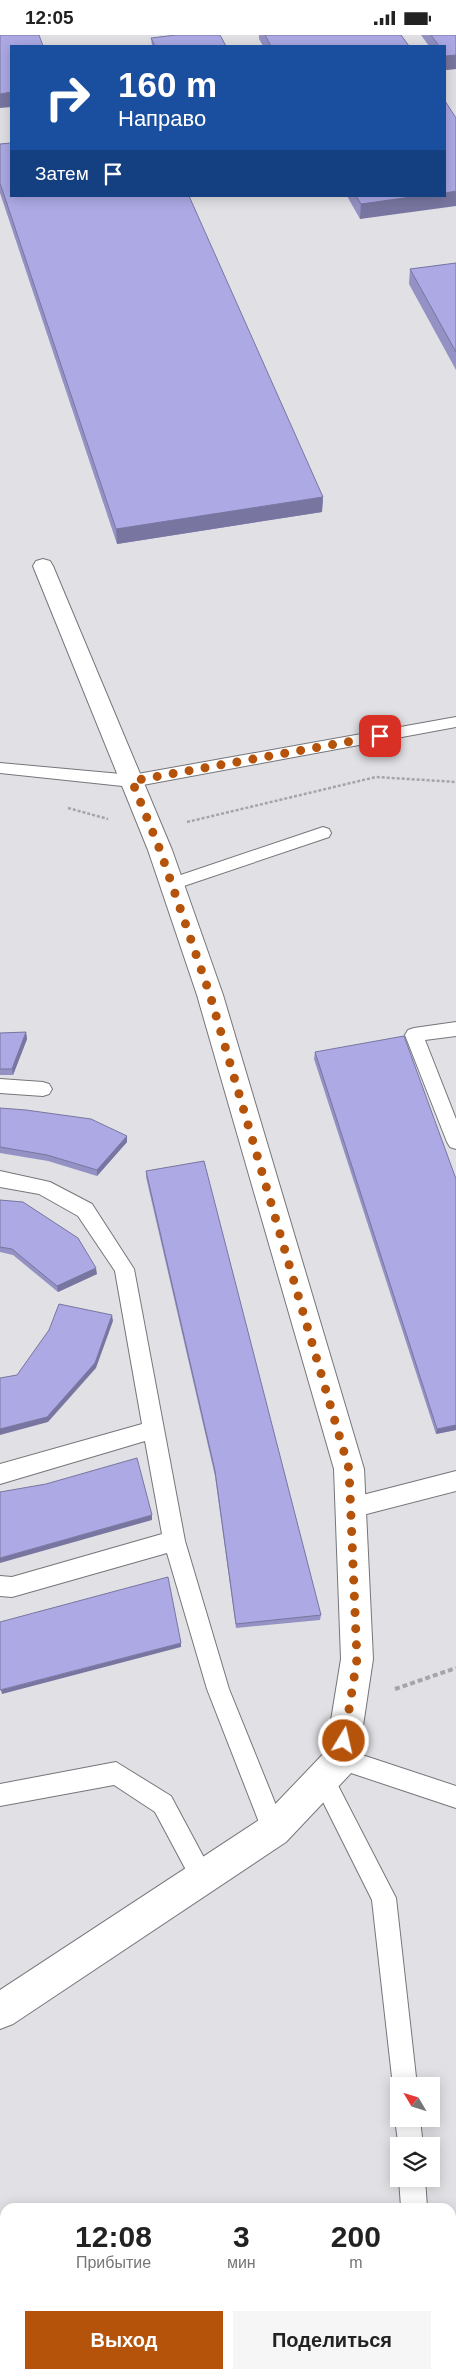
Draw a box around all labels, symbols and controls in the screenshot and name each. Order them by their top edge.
text: 12:05 [25,7,74,28]
icon: right [35,65,100,130]
text: 160 m [118,65,217,104]
text: Направо [118,106,206,131]
icon: arrive [99,160,127,188]
text: Затем [35,163,89,184]
pin [359,715,401,757]
icon: arrive [366,722,394,750]
position arrow [317,1714,369,1766]
north arrow [390,2077,440,2127]
map controls [390,2077,440,2187]
button: layers [390,2137,440,2187]
text: 12:08 [75,2220,152,2253]
text: 3 [233,2220,250,2253]
text: 200 [331,2220,381,2253]
text: Прибытие [76,2254,151,2271]
text: мин [227,2254,256,2271]
text: m [349,2254,362,2271]
button: Выход [25,2311,223,2369]
button: Поделиться [233,2311,431,2369]

